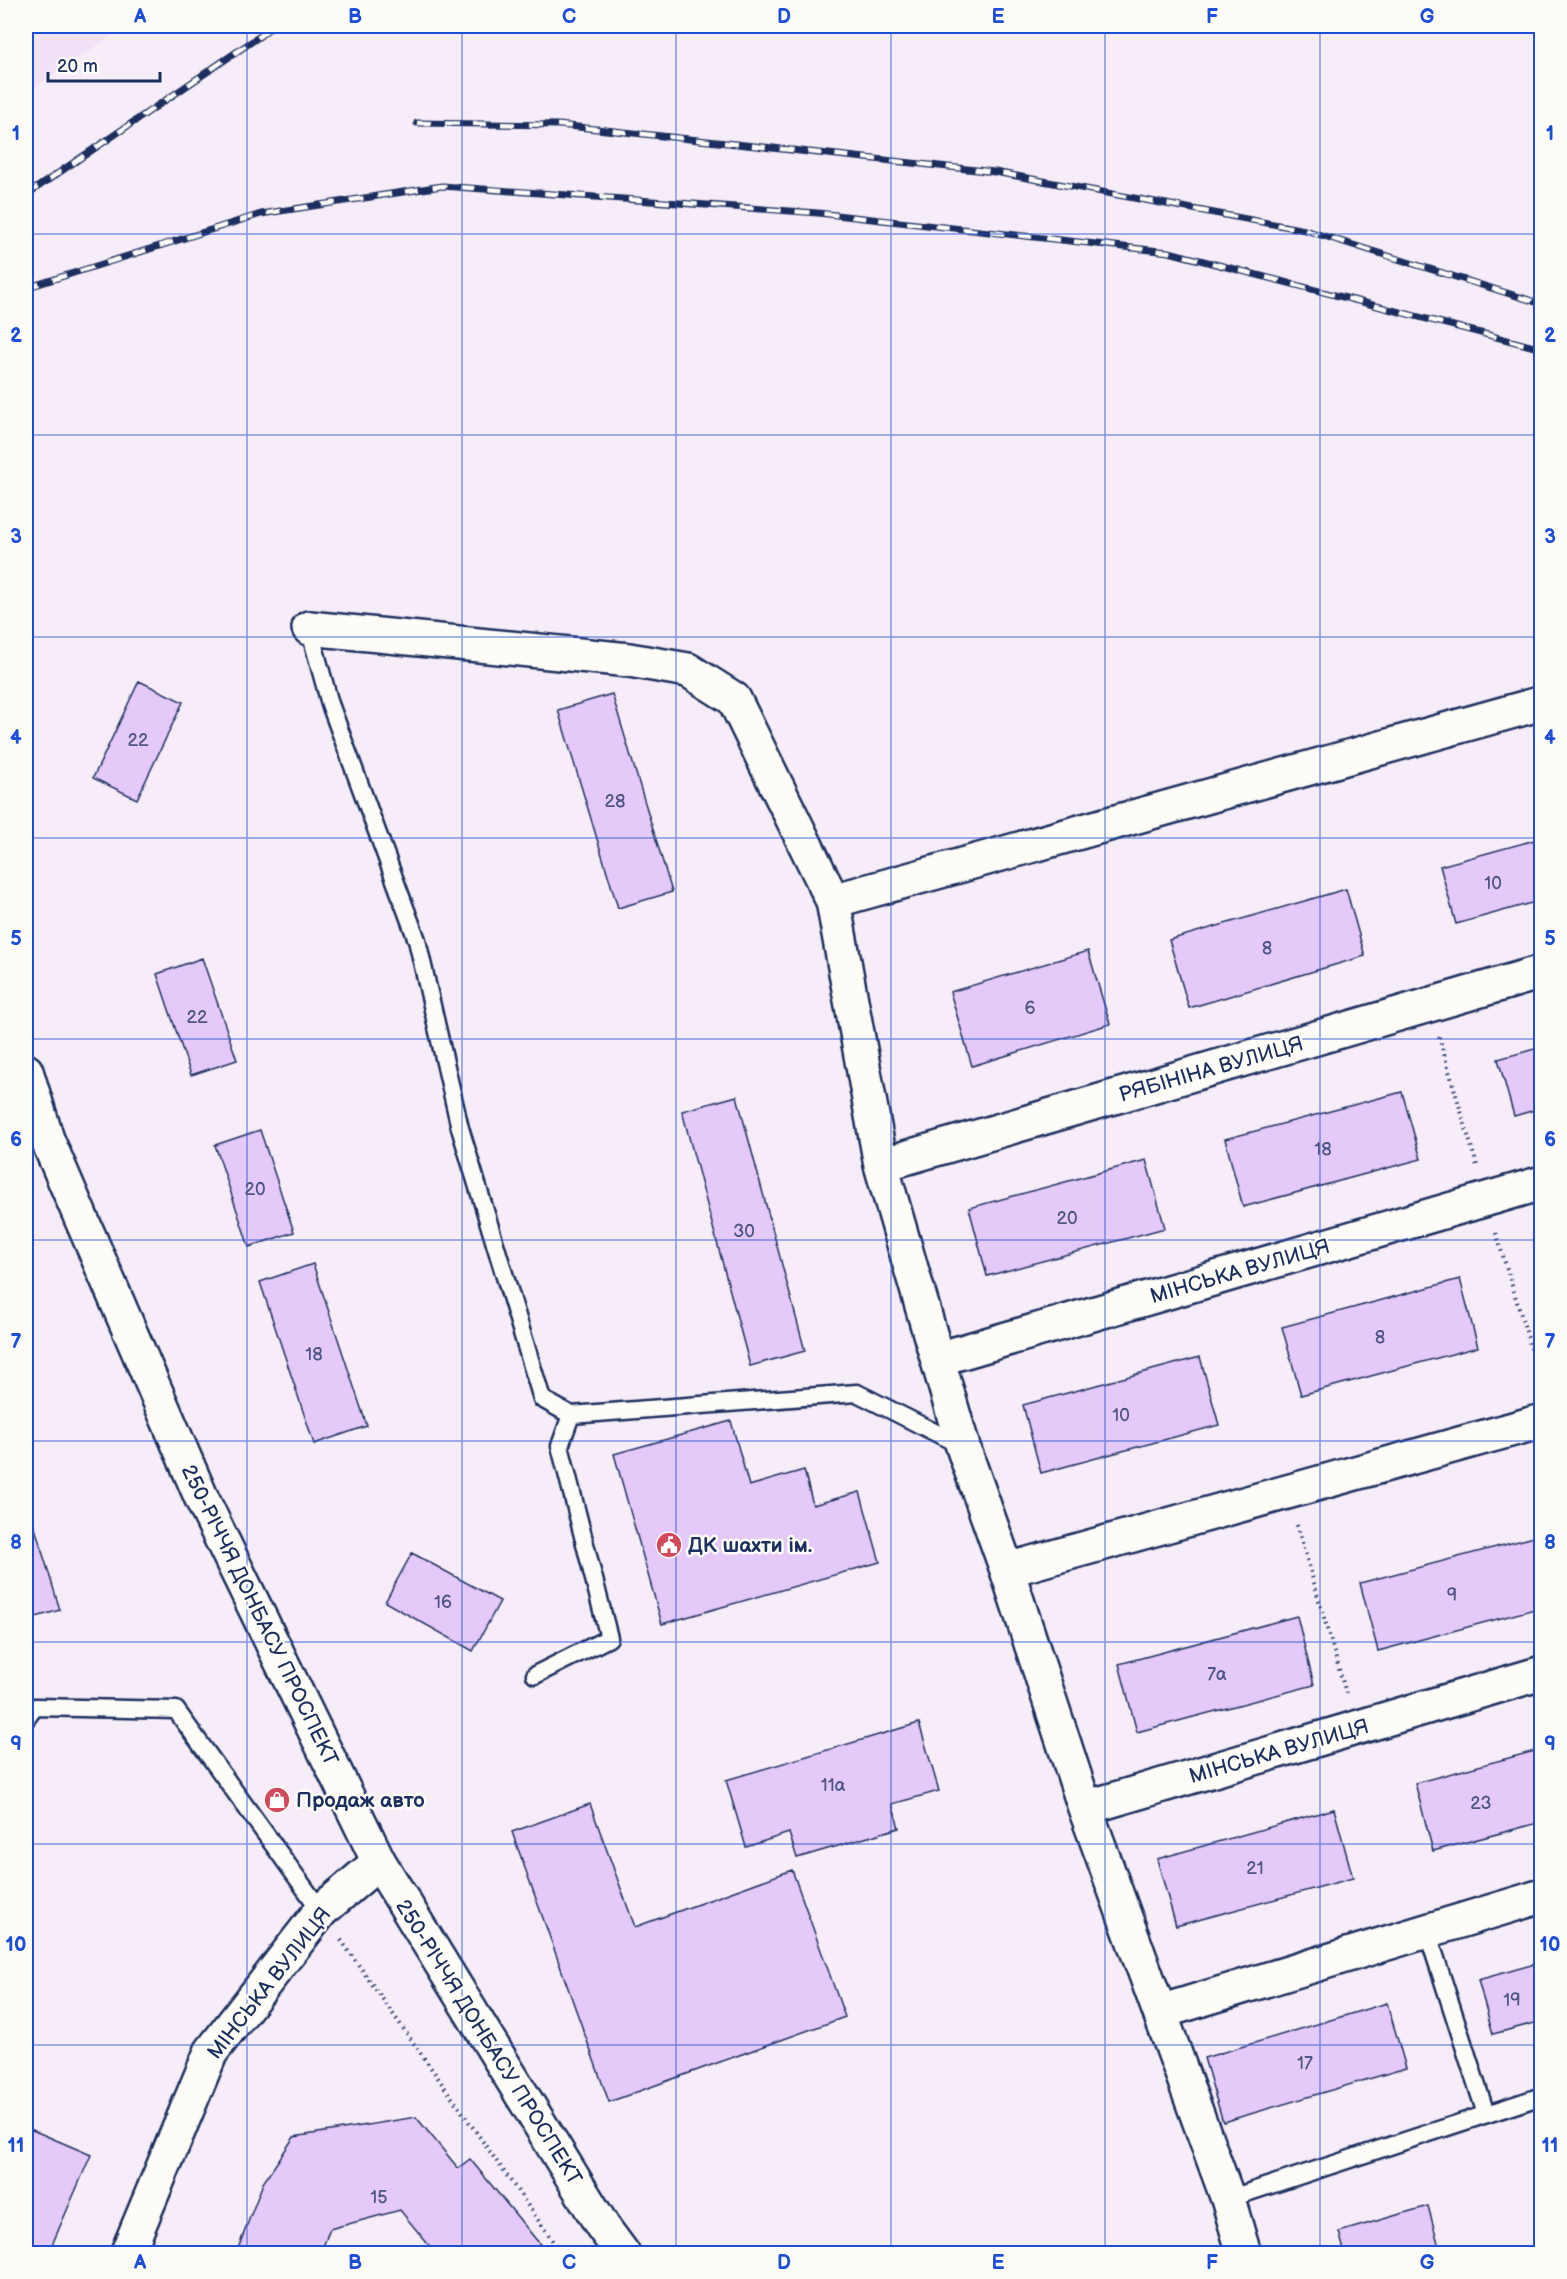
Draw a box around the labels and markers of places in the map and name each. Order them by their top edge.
public building icon: ДК шахти ім. [654,1530,684,1560]
place label: ДК шахти ім. [688,1533,812,1558]
shop icon: Продаж авто [262,1785,292,1815]
place label: Продаж авто [296,1788,425,1813]

